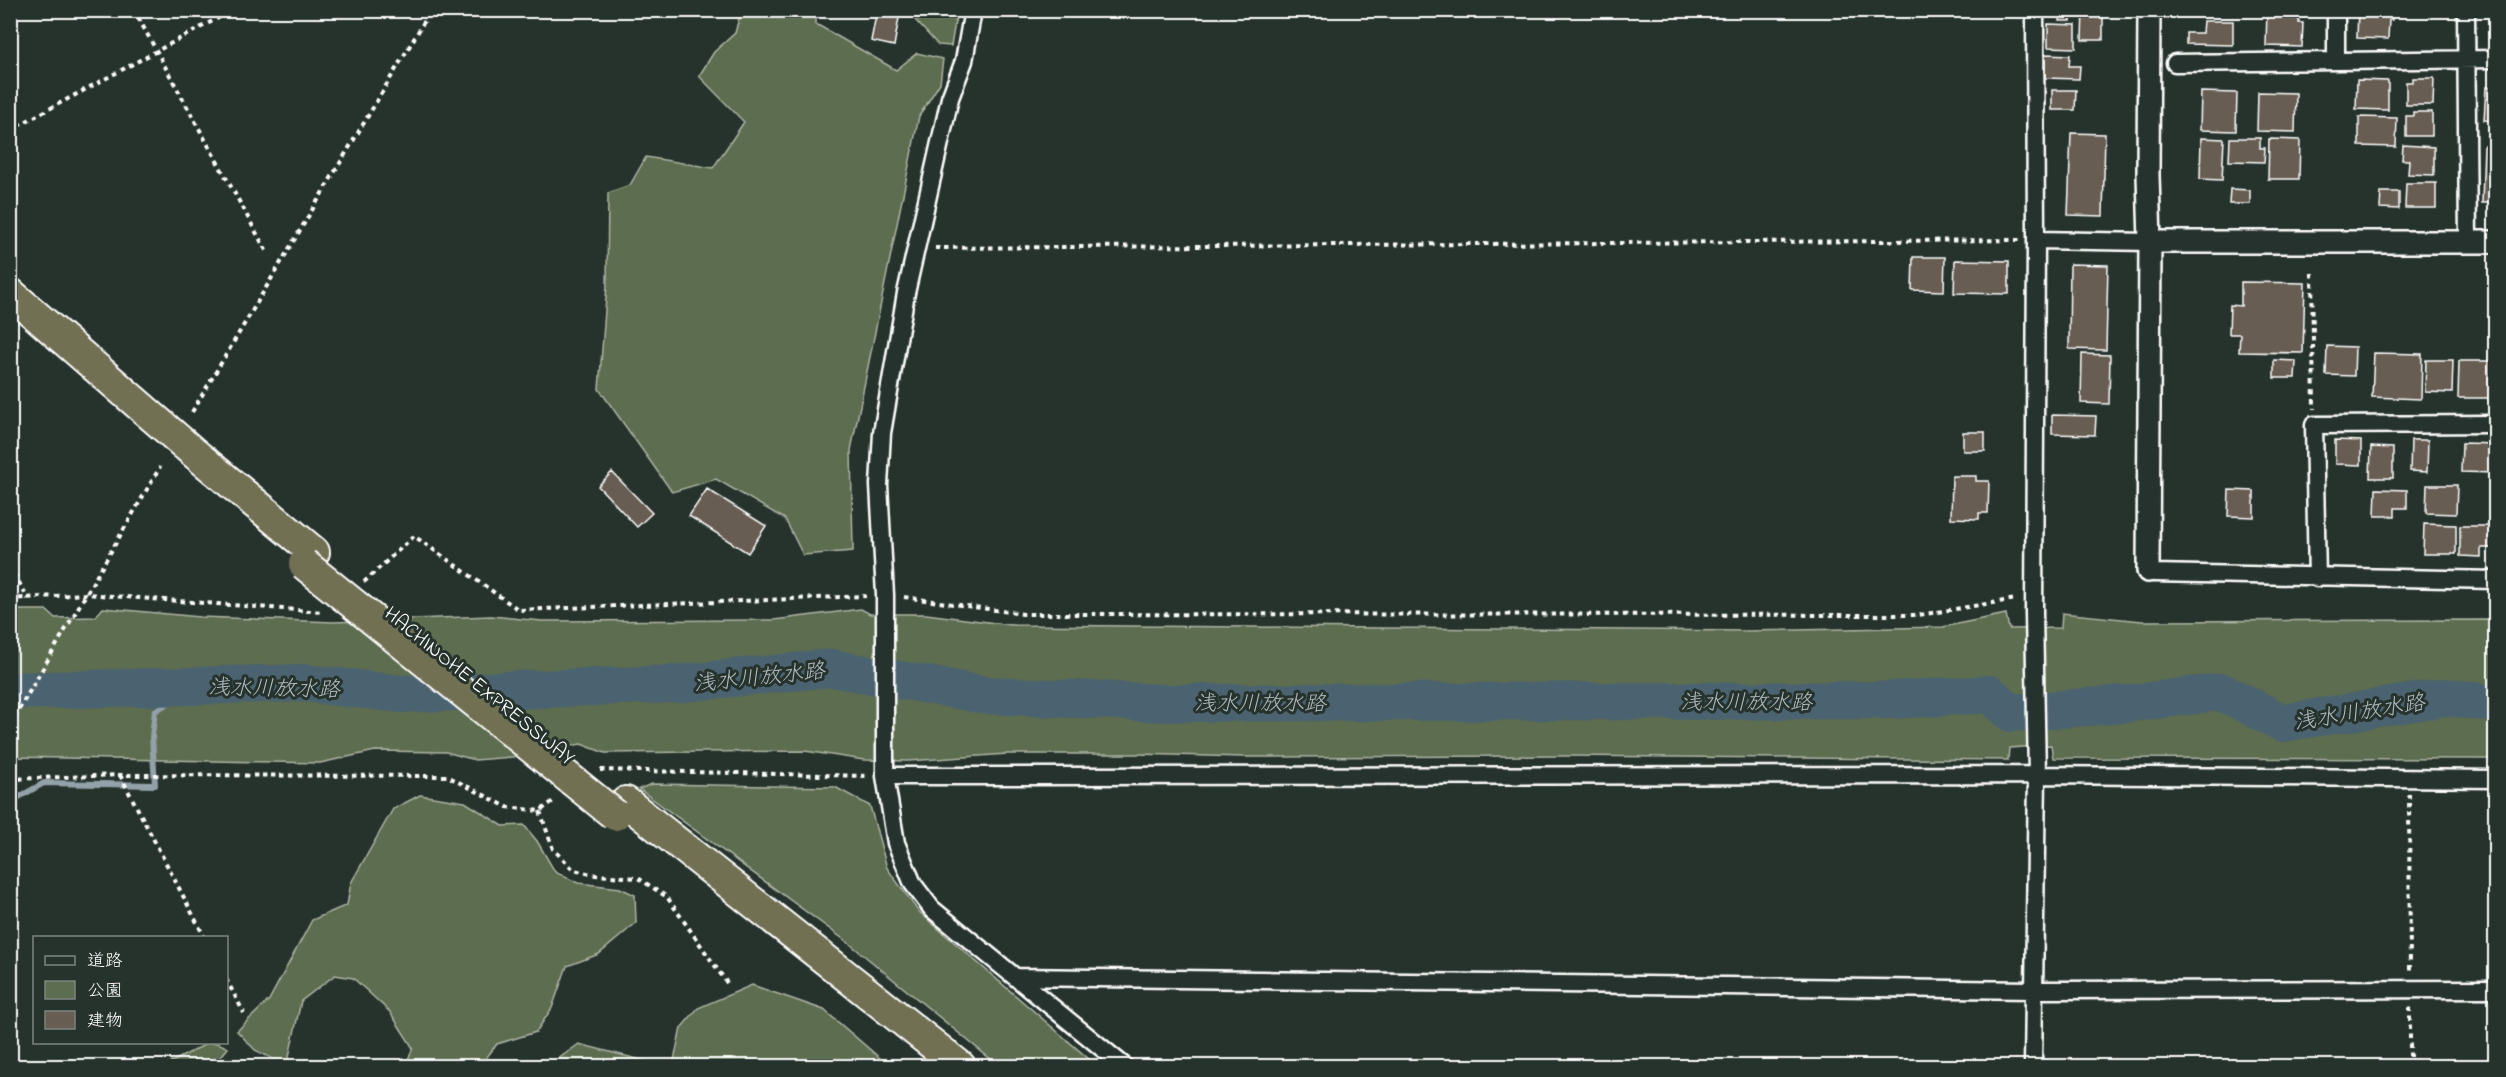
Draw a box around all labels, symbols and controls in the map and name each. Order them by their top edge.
street label: HACHINOHE EXPRESSWAY [377,600,581,773]
water label: 浅水川放水路 [692,656,829,702]
water label: 浅水川放水路 [208,673,342,707]
water label: 浅水川放水路 [1680,688,1814,720]
water label: 浅水川放水路 [2292,688,2429,740]
water label: 浅水川放水路 [1194,689,1328,721]
legend [33,936,228,1044]
text: 道路 [87,949,123,975]
text: 公園 [87,979,123,1005]
text: 建物 [87,1009,123,1035]

